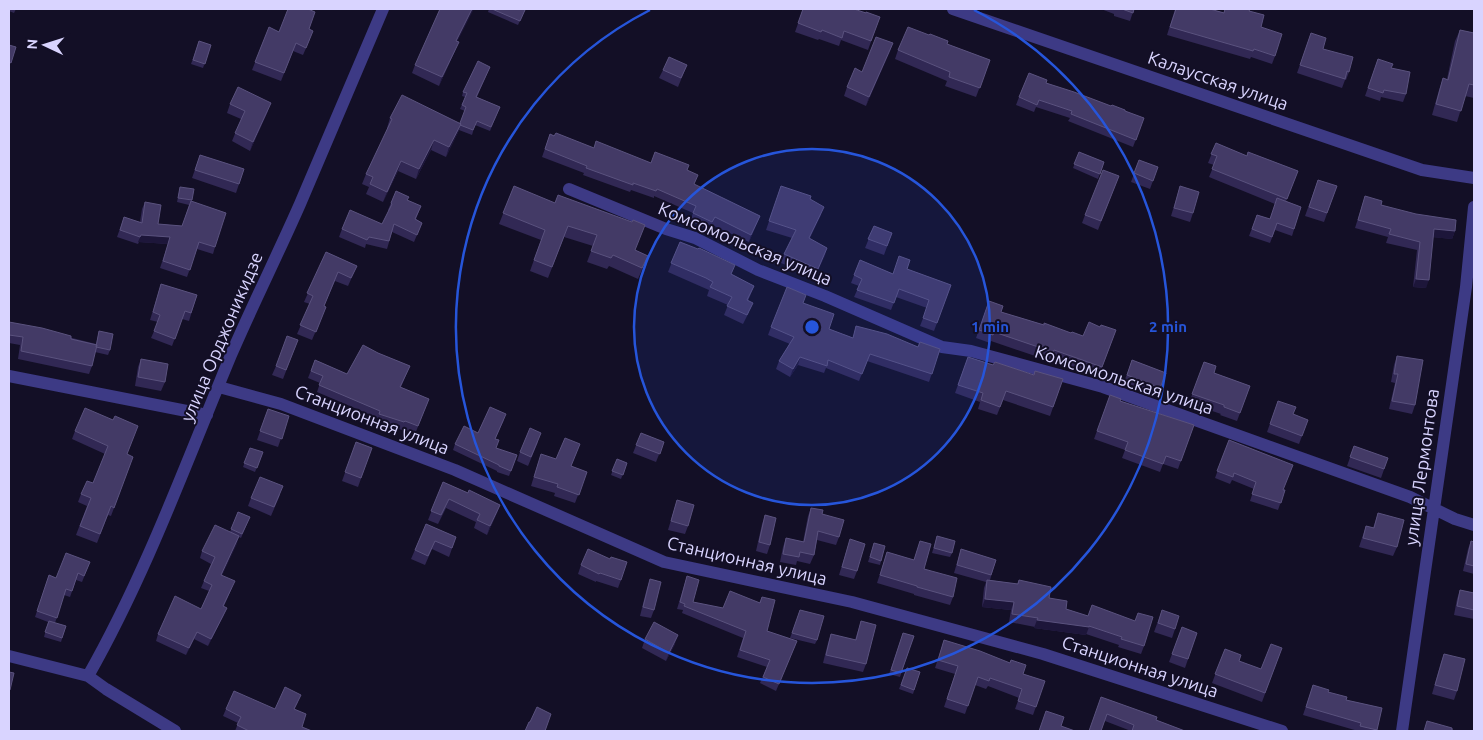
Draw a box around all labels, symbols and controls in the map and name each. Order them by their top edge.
north arrow [20,20,70,70]
text: N [24,38,40,50]
street label: Калаусская улица [1146,47,1291,113]
street label: Комсомольская улица [656,197,835,289]
street label: улица Орджоникидзе [176,249,266,425]
centre of rings [803,318,821,336]
text: 1 min [971,318,1009,335]
text: 2 min [1149,318,1187,335]
street label: Комсомольская улица [1032,341,1216,417]
street label: Станционная улица [292,380,452,458]
street label: улица Лермонтова [1400,387,1442,547]
street label: Станционная улица [665,532,829,588]
street label: Станционная улица [1059,631,1221,701]

